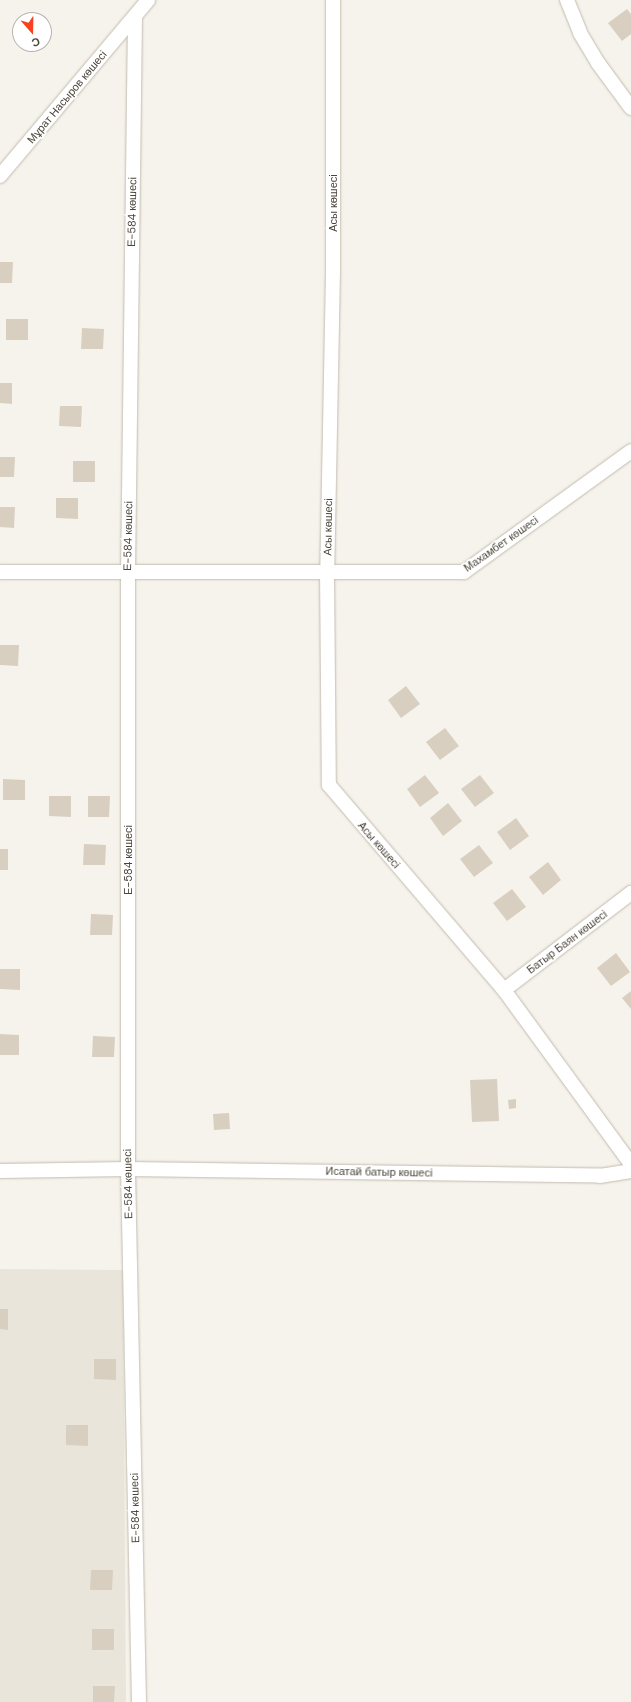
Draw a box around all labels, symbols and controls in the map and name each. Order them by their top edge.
north arrow [12,12,52,52]
text: С [30,34,42,50]
street label: Мұрат Насыров көшесі [24,48,110,146]
street label: Асы көшесі [326,174,340,232]
street label: Е-584 көшесі [125,177,139,247]
street label: Асы көшесі [321,498,335,556]
street label: Е-584 көшесі [121,501,135,571]
street label: Махамбет көшесі [461,513,541,575]
street label: Асы көшесі [355,819,403,871]
street label: Е-584 көшесі [121,825,135,895]
street label: Батыр Баян көшесі [524,907,610,977]
street label: Е-584 көшесі [121,1149,135,1219]
street label: Исатай батыр көшесі [325,1164,433,1180]
street label: Е-584 көшесі [128,1473,142,1543]

